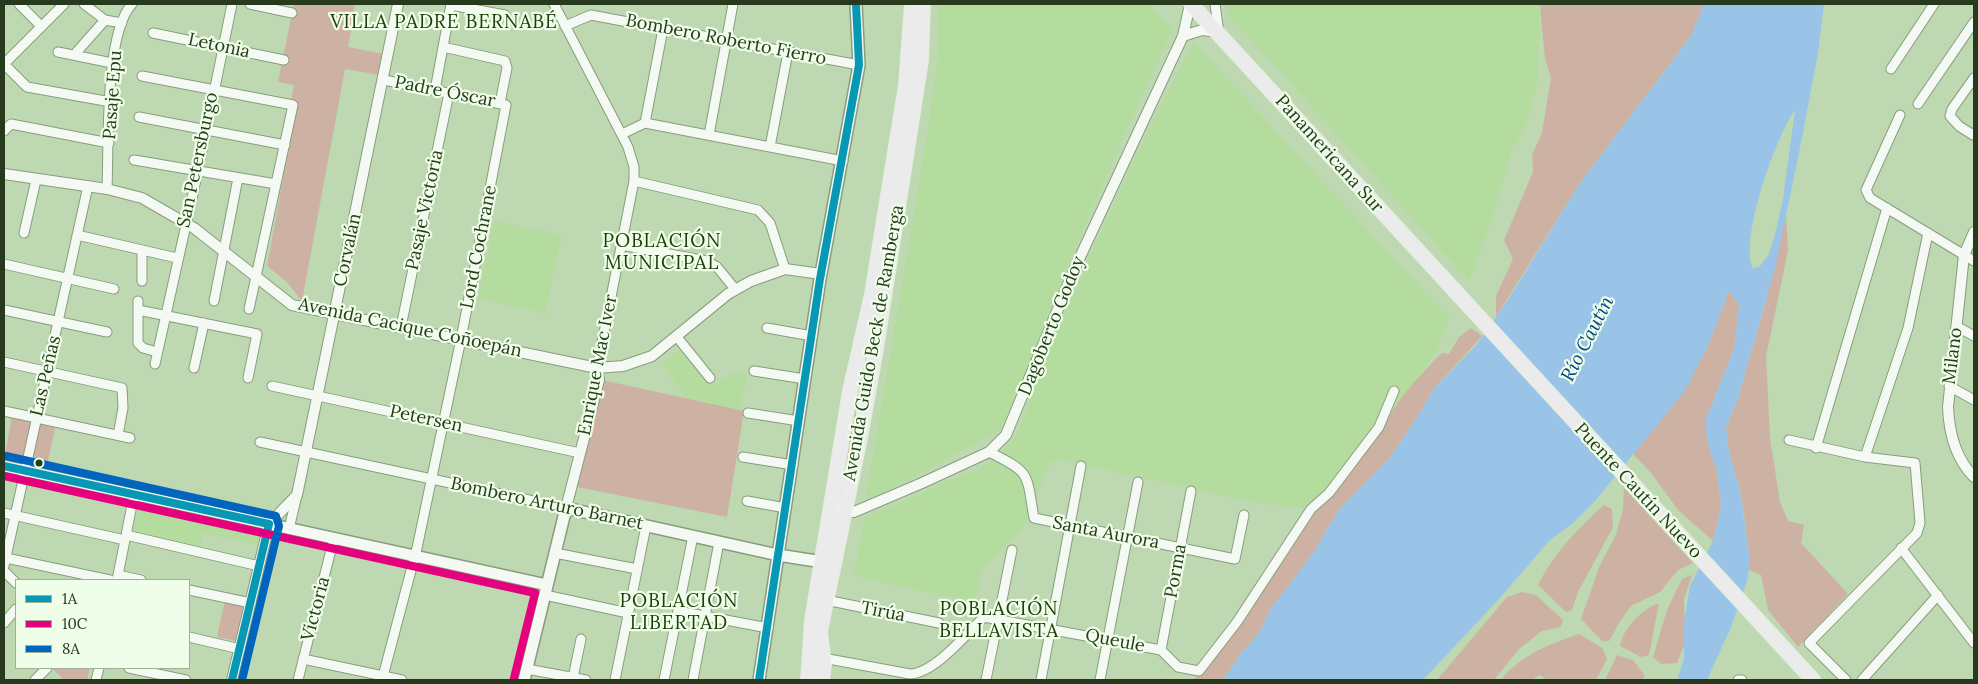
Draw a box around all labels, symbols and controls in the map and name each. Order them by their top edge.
street label: Bombero Roberto Fierro [624,10,828,70]
district label: VILLA PADRE BERNABÉ [328,12,560,34]
street label: Letonia [186,29,252,63]
street label: Pasaje Epu [99,50,127,140]
street label: Padre Óscar [393,72,497,112]
street label: San Petersburgo [173,90,223,230]
street label: Panamericana Sur [1270,91,1388,217]
street label: Pasaje Victoria [402,148,448,272]
street label: Lord Cochrane [456,183,502,311]
street label: Avenida Guido Beck de Ramberga [839,203,909,483]
street label: Corvalán [330,211,366,289]
district label: POBLACIÓN MUNICIPAL [601,231,723,275]
street label: Dagoberto Godoy [1014,253,1090,399]
street label: Enrique Mac Iver [574,293,622,437]
water label: Río Cautín [1557,293,1619,385]
street label: Avenida Cacique Coñoepán [296,294,524,362]
street label: Milano [1939,326,1967,386]
street label: Las Peñas [26,334,66,418]
street label: Petersen [388,401,464,437]
street label: Puente Cautín Nuevo [1570,419,1706,563]
unlabelled marker [34,458,44,468]
street label: Bombero Arturo Barnet [449,473,645,535]
street label: Santa Aurora [1051,512,1161,554]
street label: Porma [1161,542,1191,600]
street label: Victoria [297,574,335,644]
legend [15,579,190,669]
text: 1A [62,589,77,608]
district label: POBLACIÓN LIBERTAD [618,591,740,635]
street label: Tirúa [859,597,907,627]
district label: POBLACIÓN BELLAVISTA [938,599,1060,643]
text: 10C [62,614,87,633]
street label: Queule [1083,625,1147,657]
text: 8A [62,639,80,658]

